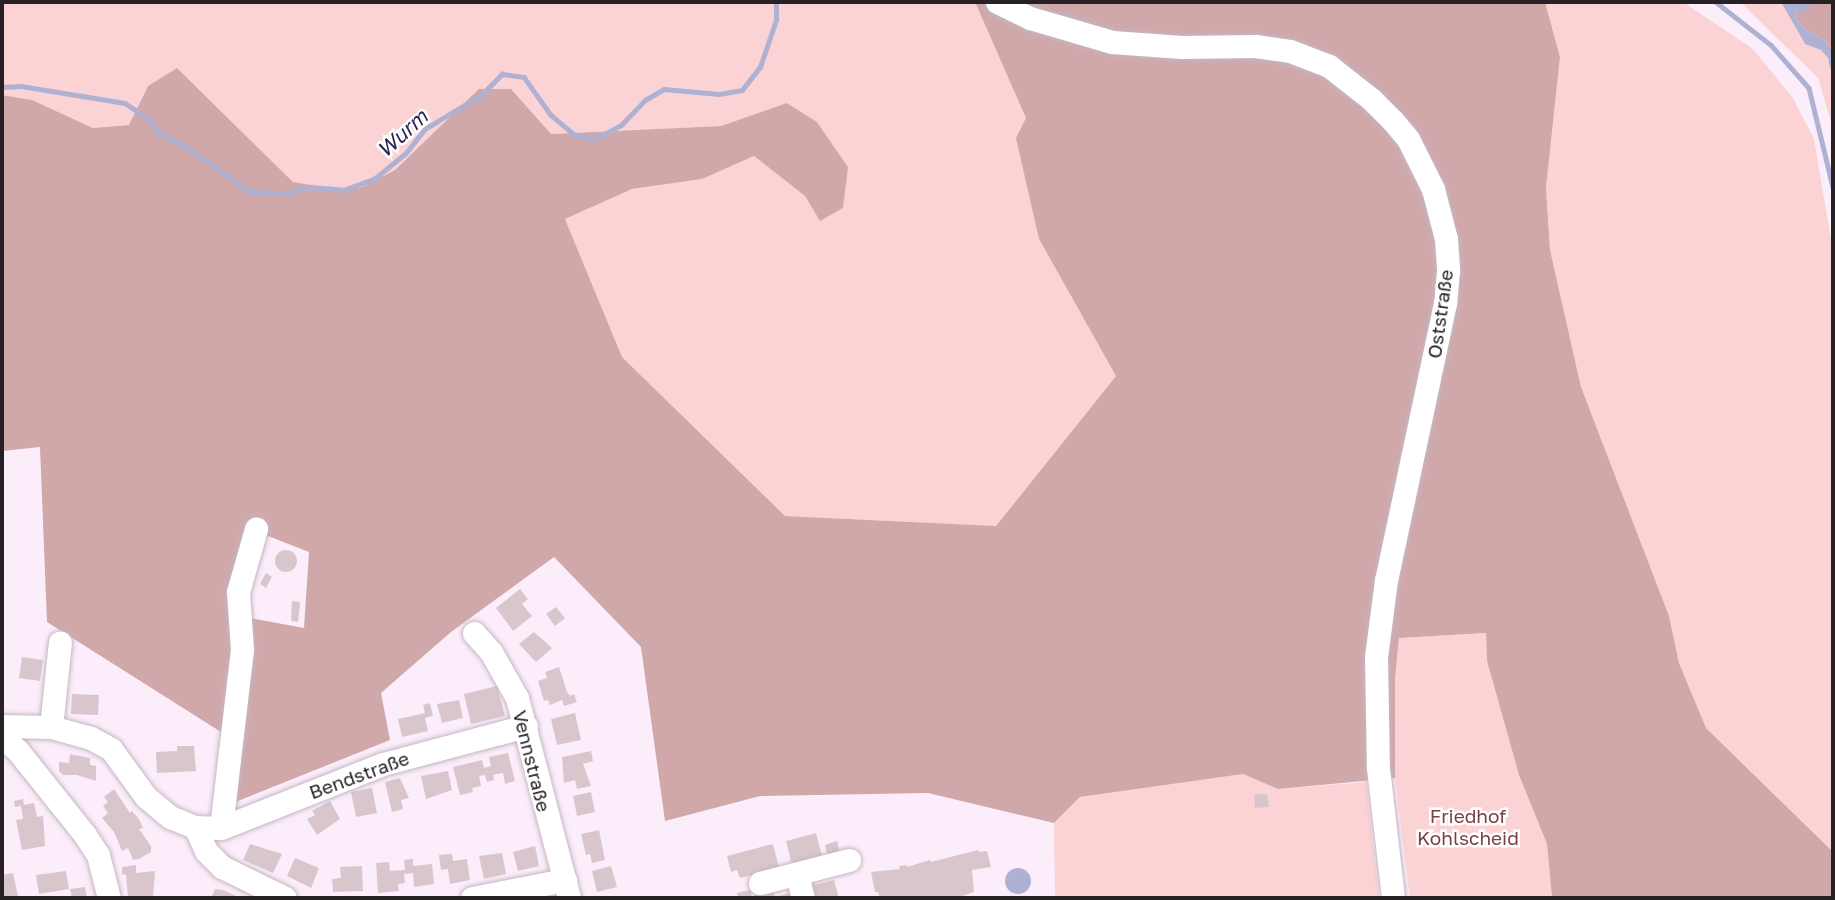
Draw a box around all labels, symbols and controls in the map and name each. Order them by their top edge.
water label: Wurm [372,104,432,162]
street label: Oststraße [1422,268,1458,360]
street label: Vennstraße [508,708,556,814]
street label: Bendstraße [306,746,412,804]
park label: Friedhof Kohlscheid [1417,805,1519,849]

